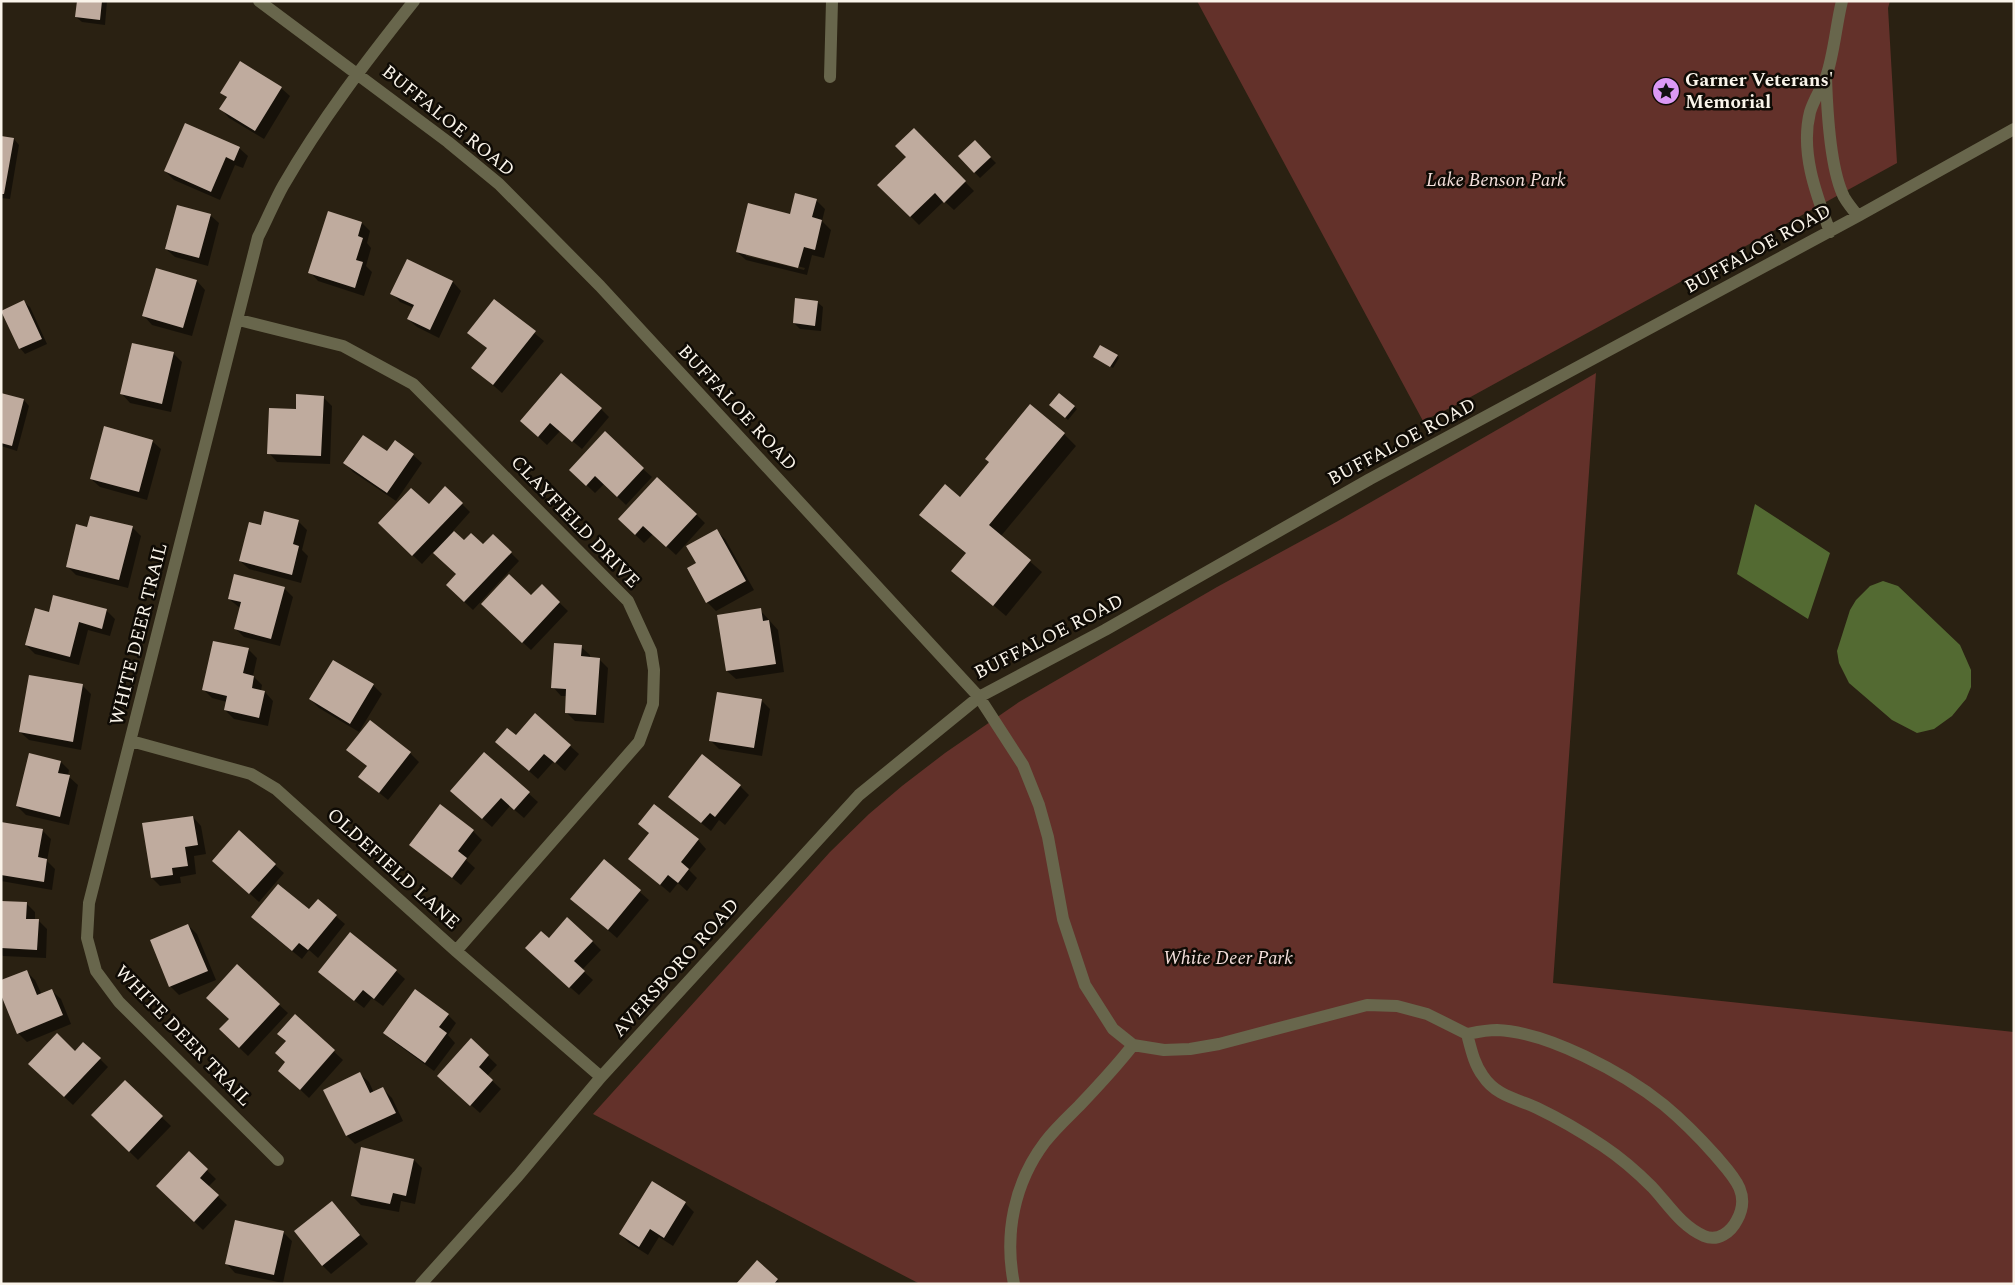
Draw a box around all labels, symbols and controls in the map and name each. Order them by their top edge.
street label: BUFFALOE ROAD [375,58,521,184]
place label: Garner Veterans' Memorial [1685,66,1833,117]
place icon: Garner Veterans' Memorial [1651,76,1681,106]
park label: Lake Benson Park [1426,166,1566,195]
street label: BUFFALOE ROAD [1679,197,1837,301]
street label: BUFFALOE ROAD [670,338,804,478]
street label: BUFFALOE ROAD [1323,391,1481,493]
street label: CLAYFIELD DRIVE [504,449,646,595]
street label: WHITE DEER TRAIL [102,540,176,728]
street label: BUFFALOE ROAD [969,587,1129,687]
street label: OLDEFIELD LANE [320,801,466,937]
street label: AVERSBORO ROAD [605,892,747,1044]
park label: White Deer Park [1163,944,1293,973]
street label: WHITE DEER TRAIL [108,959,258,1113]

